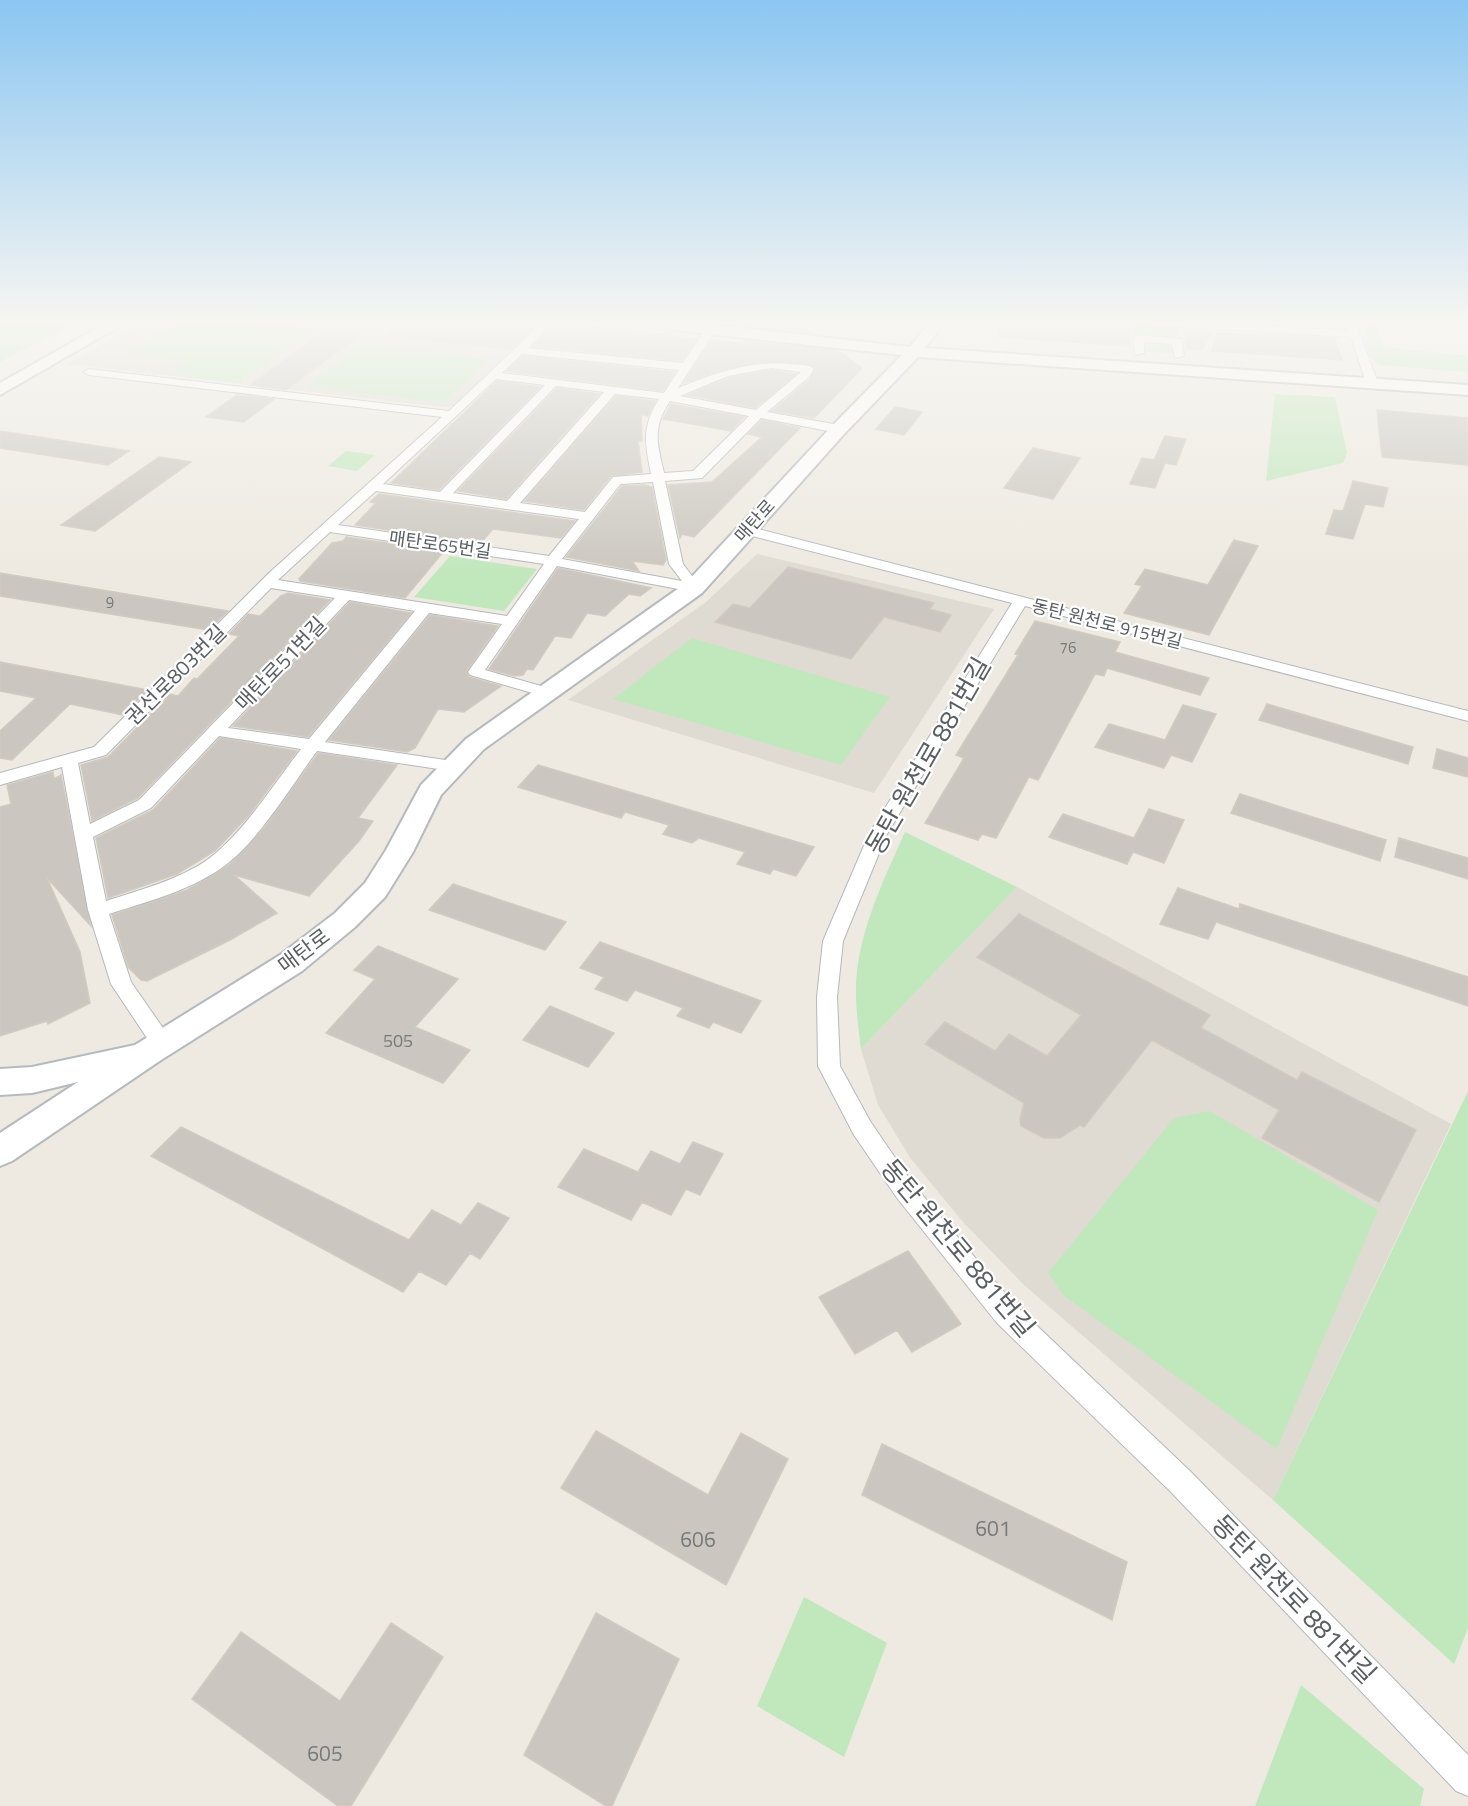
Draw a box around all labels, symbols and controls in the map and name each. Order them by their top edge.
street label: 매탄로 [728,493,781,548]
street label: 매탄로65번길 [387,524,493,565]
house number: 9 [106,591,114,614]
street label: 동탄 원천로 915번길 [1029,592,1185,655]
street label: 매탄로51번길 [227,609,334,718]
street label: 권선로803번길 [117,616,233,732]
house number: 76 [1060,636,1076,659]
street label: 동탄 원천로 881번길 [855,650,1000,862]
street label: 매탄로 [271,920,336,980]
house number: 505 [383,1027,413,1054]
street label: 동탄 원천로 881번길 [872,1150,1045,1345]
street label: 동탄 원천로 881번길 [1203,1505,1386,1692]
house number: 601 [975,1512,1011,1544]
house number: 606 [680,1523,716,1555]
house number: 605 [307,1737,343,1769]

